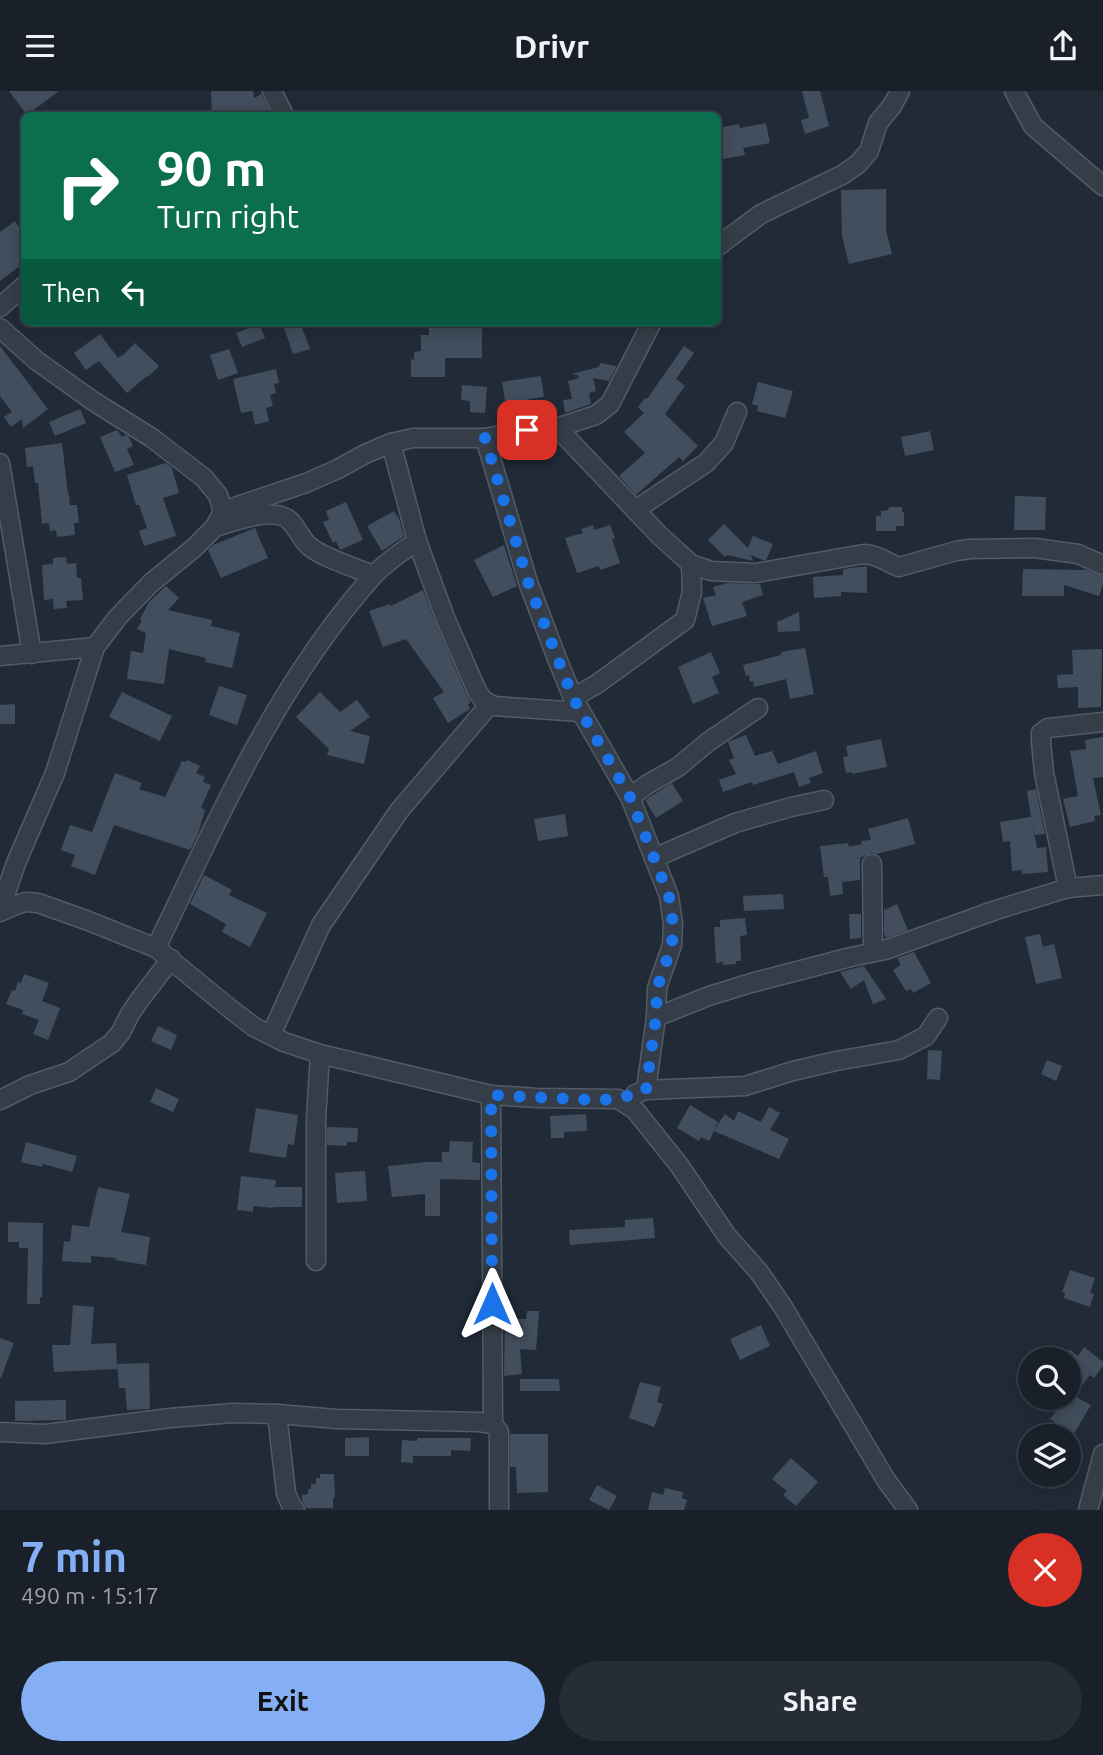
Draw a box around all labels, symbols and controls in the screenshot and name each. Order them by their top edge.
icon: menu [21,27,59,65]
icon: share [1044,27,1082,65]
text: Drivr [514,28,589,64]
icon: right [42,140,133,231]
text: 90 m [157,140,266,195]
text: Turn right [157,198,299,234]
icon: left [115,273,153,311]
text: Then [42,278,101,307]
pin [497,400,557,460]
icon: arrive [508,411,546,449]
position arrow [455,1267,529,1341]
map controls [1018,1347,1081,1487]
button: search [1018,1347,1081,1410]
button: layers [1018,1424,1081,1487]
text: 7 min [21,1533,127,1580]
button: close [1008,1533,1082,1607]
text: 490 m · 15:17 [21,1583,159,1608]
button: Exit [21,1661,545,1741]
button: Share [559,1661,1082,1741]

